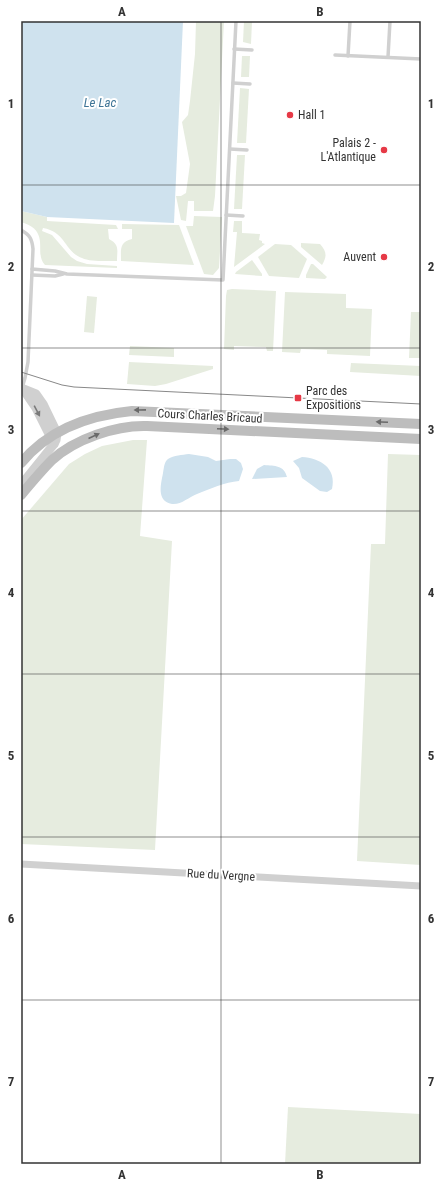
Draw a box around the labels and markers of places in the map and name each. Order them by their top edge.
place label: Hall 1 [298,108,325,122]
marker: Hall 1 [285,110,295,120]
place label: Palais 2 - L'Atlantique [320,136,376,164]
marker: Palais 2 - L'Atlantique [379,145,389,155]
place label: Auvent [343,250,376,264]
marker: Auvent [379,252,389,262]
place label: Parc des Expositions [306,384,361,412]
marker: Parc des Expositions [293,393,303,403]

